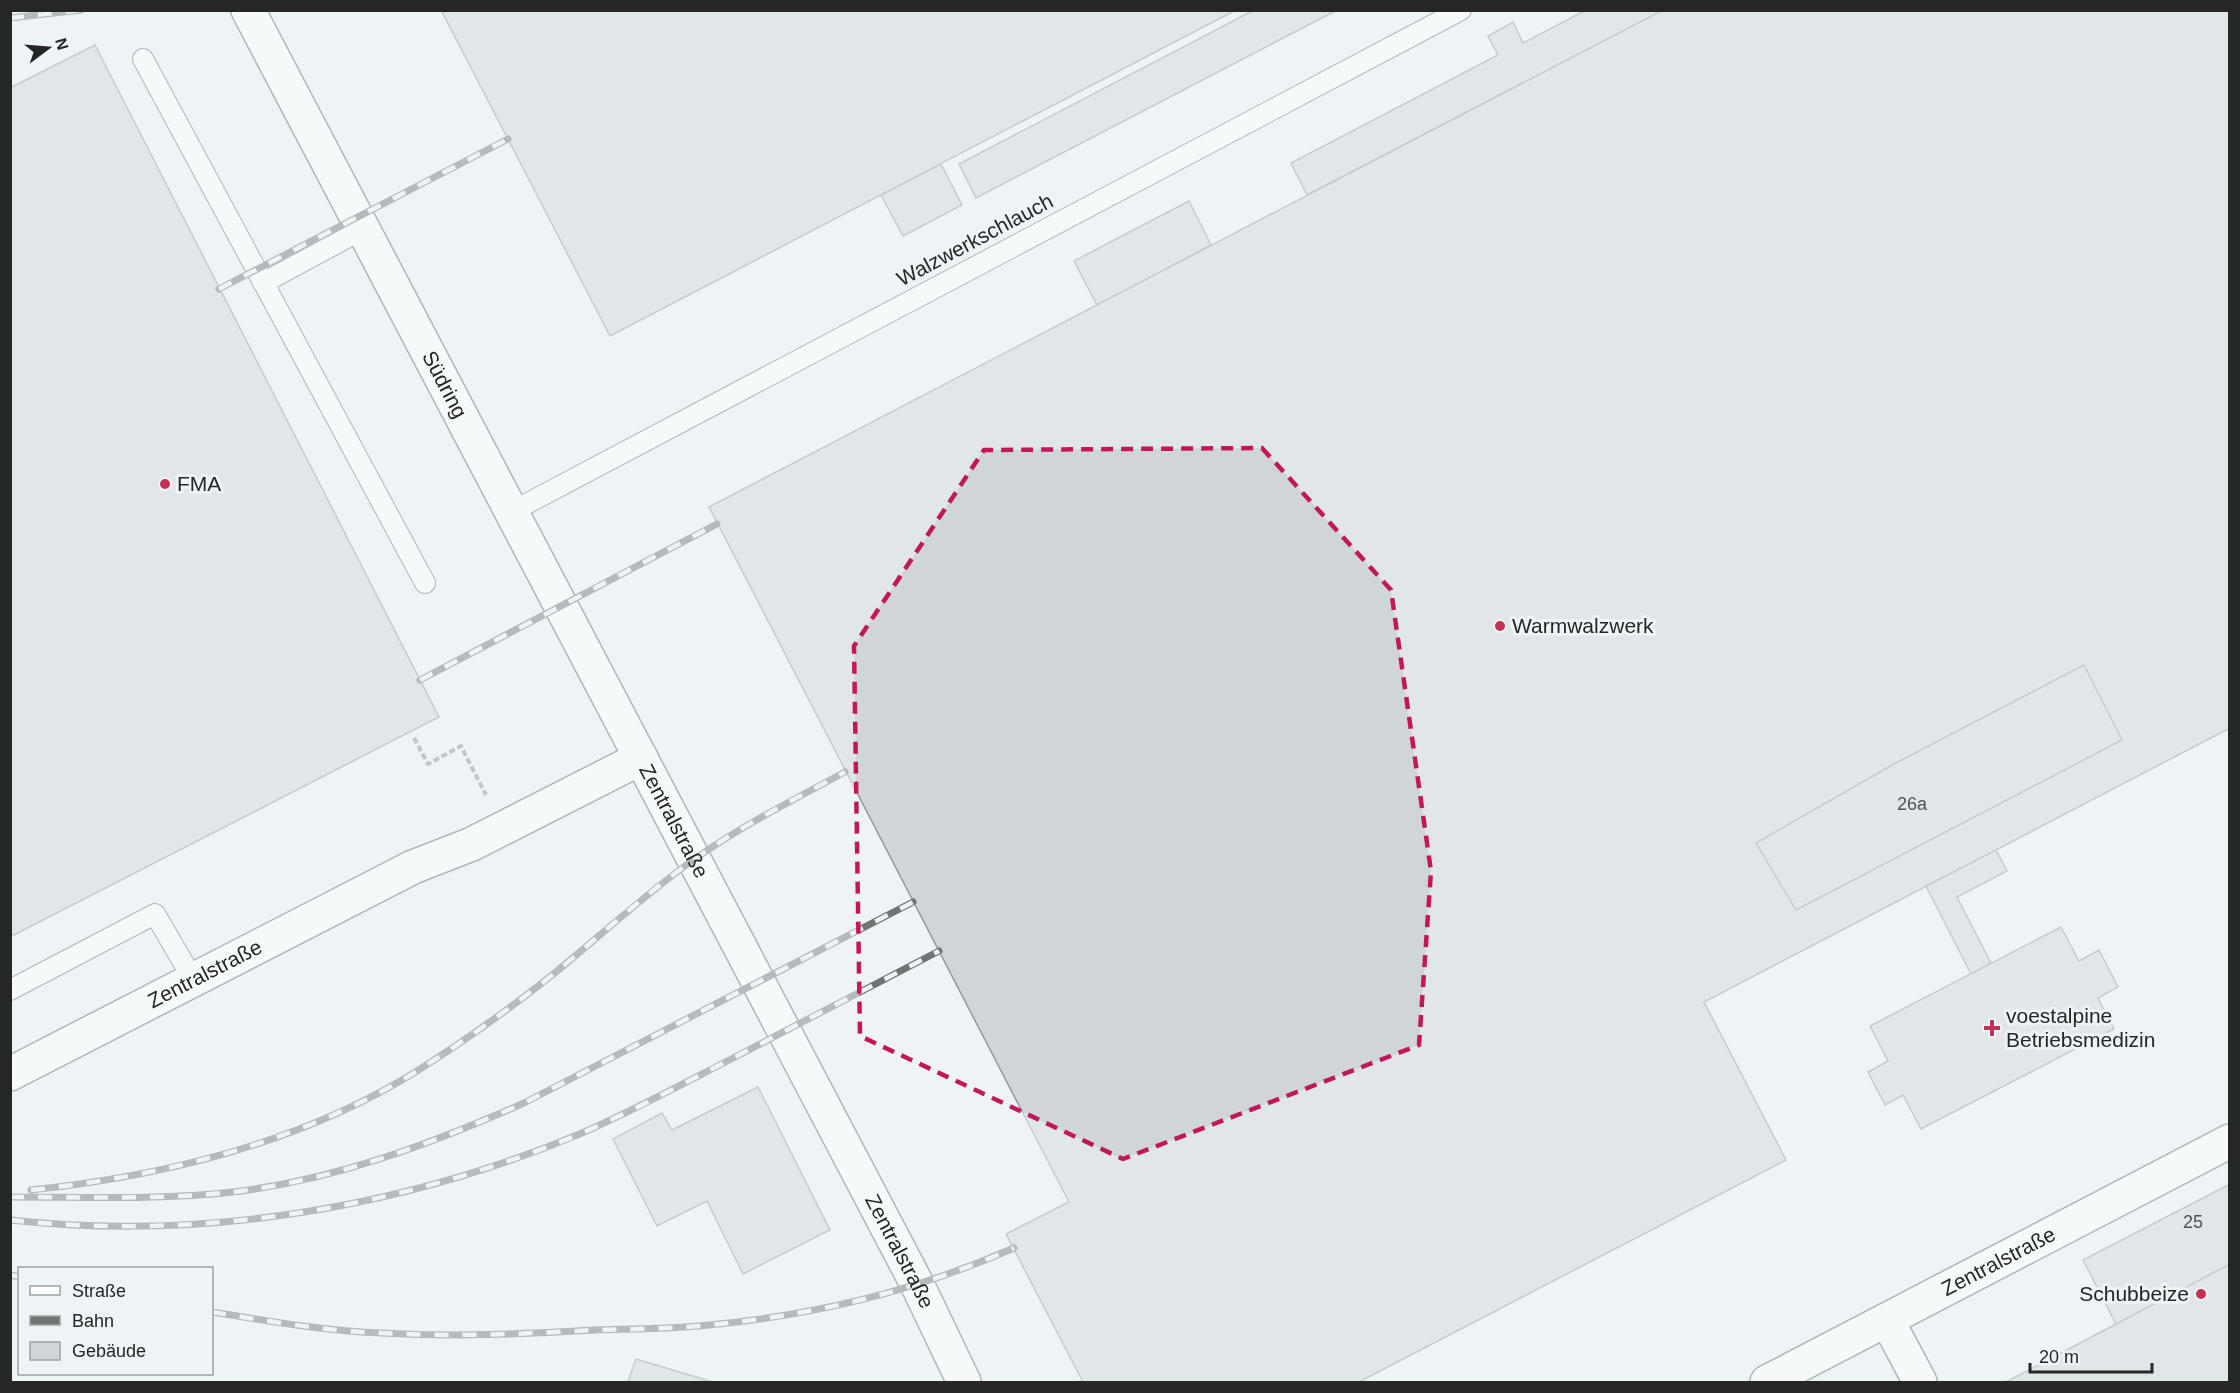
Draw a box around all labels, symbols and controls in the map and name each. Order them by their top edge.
north arrow [18,18,78,78]
text: N [52,36,72,52]
street label: Walzwerkschlauch [893,189,1057,290]
street label: Südring [418,347,472,422]
place label: FMA [177,472,221,495]
marker: FMA [158,477,172,491]
place label: Warmwalzwerk [1512,614,1654,637]
marker: Warmwalzwerk [1493,619,1507,633]
street label: Zentralstraße [635,760,714,881]
house number: 26a [1897,794,1928,814]
street label: Zentralstraße [144,935,265,1012]
place label: voestalpine Betriebsmedizin [2006,1004,2155,1051]
marker: voestalpine Betriebsmedizin [1983,1019,2001,1037]
street label: Zentralstraße [861,1190,939,1312]
house number: 25 [2183,1212,2203,1232]
street label: Zentralstraße [1938,1222,2059,1300]
legend [18,1267,213,1375]
text: Straße [72,1281,126,1301]
place label: Schubbeize [2079,1282,2189,1305]
marker: Schubbeize [2194,1287,2208,1301]
text: Bahn [72,1311,114,1331]
scale bar [2030,1336,2152,1374]
text: Gebäude [72,1341,146,1361]
text: 20 m [2039,1347,2079,1367]

